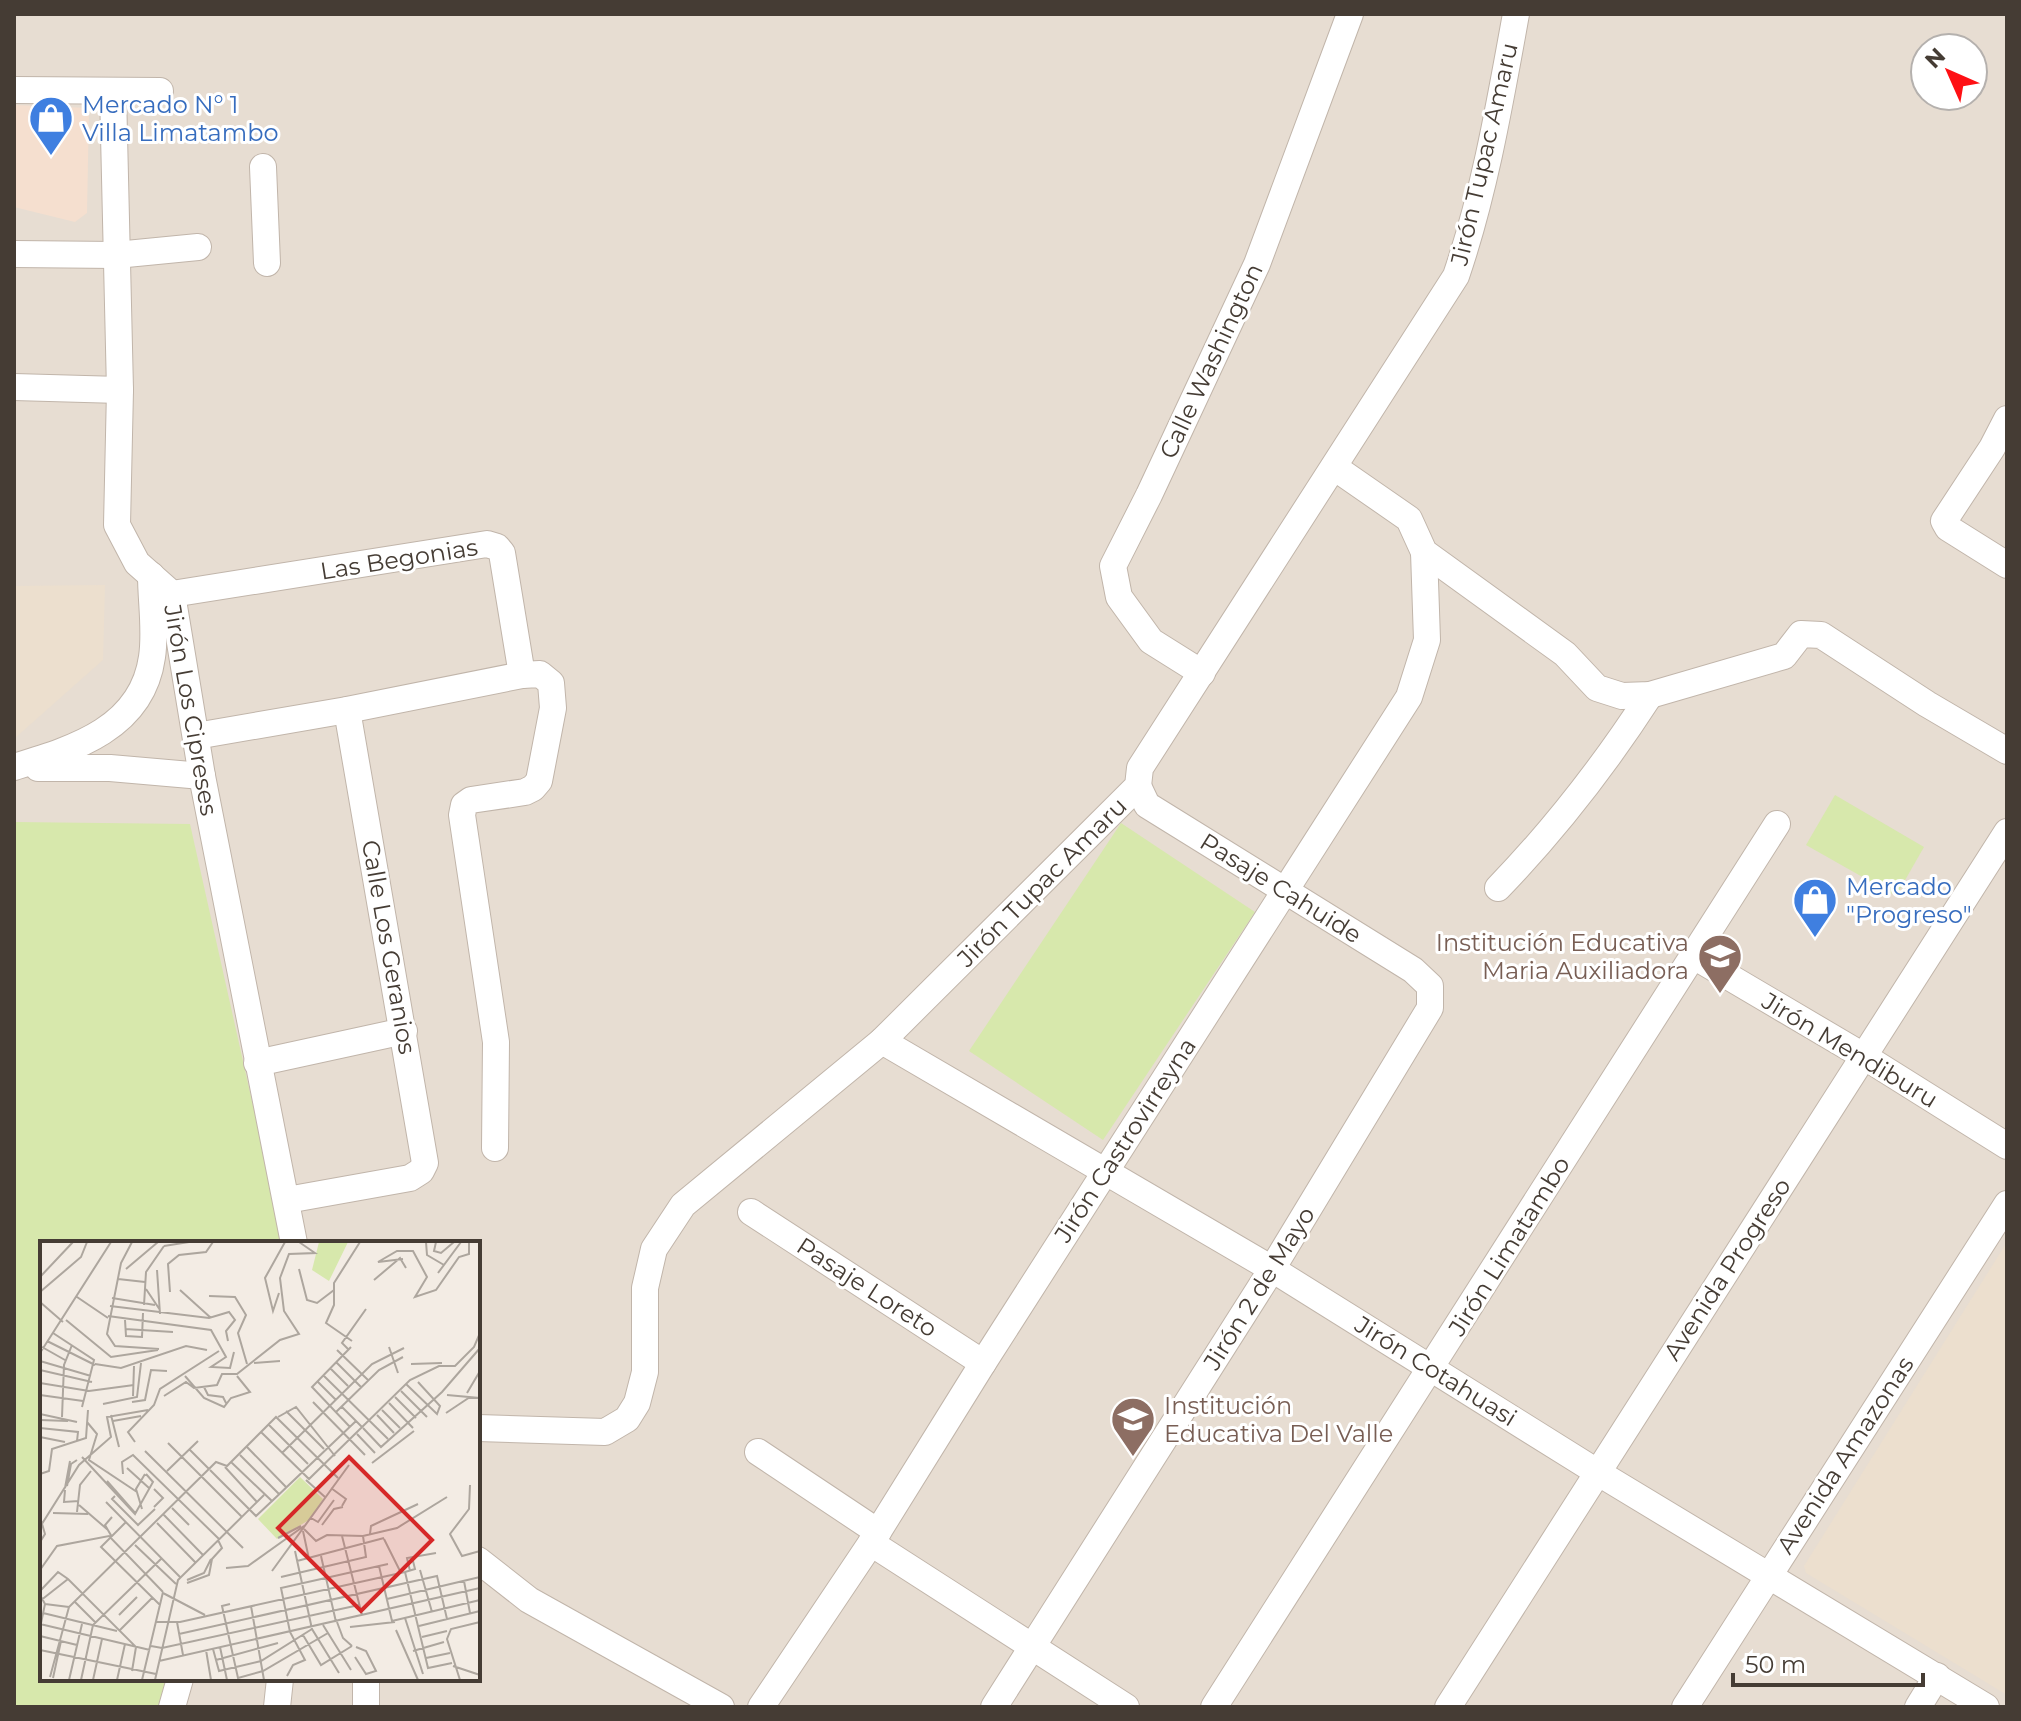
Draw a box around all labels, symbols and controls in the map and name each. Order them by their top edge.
north arrow [1909,32,1989,112]
street label: Jirón Tupac Amaru [1444,40,1524,269]
text: N [1919,42,1951,74]
place label: Mercado N° 1 Villa Limatambo [82,90,279,147]
shop icon: Mercado N° 1 Villa Limatambo [27,94,75,157]
street label: Calle Washington [1153,259,1269,463]
street label: Las Begonias [318,532,480,586]
street label: Jirón Los Cipreses [158,601,224,818]
street label: Jirón Tupac Amaru [951,791,1133,973]
street label: Pasaje Cahuide [1195,827,1367,949]
street label: Calle Los Geranios [356,838,422,1056]
place label: Mercado "Progreso" [1846,872,1972,929]
shop icon: Mercado "Progreso" [1791,876,1839,939]
place label: Institución Educativa Maria Auxiliadora [1436,928,1689,985]
school or university icon: Institución Educativa Maria Auxiliadora [1696,932,1744,995]
street label: Jirón Mendiburu [1756,986,1943,1114]
street label: Jirón Castrovirreyna [1048,1032,1202,1248]
street label: Jirón Limatambo [1442,1151,1576,1342]
street label: Avenida Progreso [1657,1173,1797,1365]
street label: Jirón 2 de Mayo [1197,1201,1321,1376]
street label: Pasaje Loreto [791,1231,943,1343]
inset map [40,1241,480,1681]
street label: Jirón Cotahuasi [1349,1309,1522,1432]
street label: Avenida Amazonas [1770,1351,1920,1559]
place label: Institución Educativa Del Valle [1164,1391,1393,1448]
school or university icon: Institución Educativa Del Valle [1109,1395,1157,1458]
scale bar [1733,1637,1923,1687]
text: 50 m [1745,1650,1806,1679]

